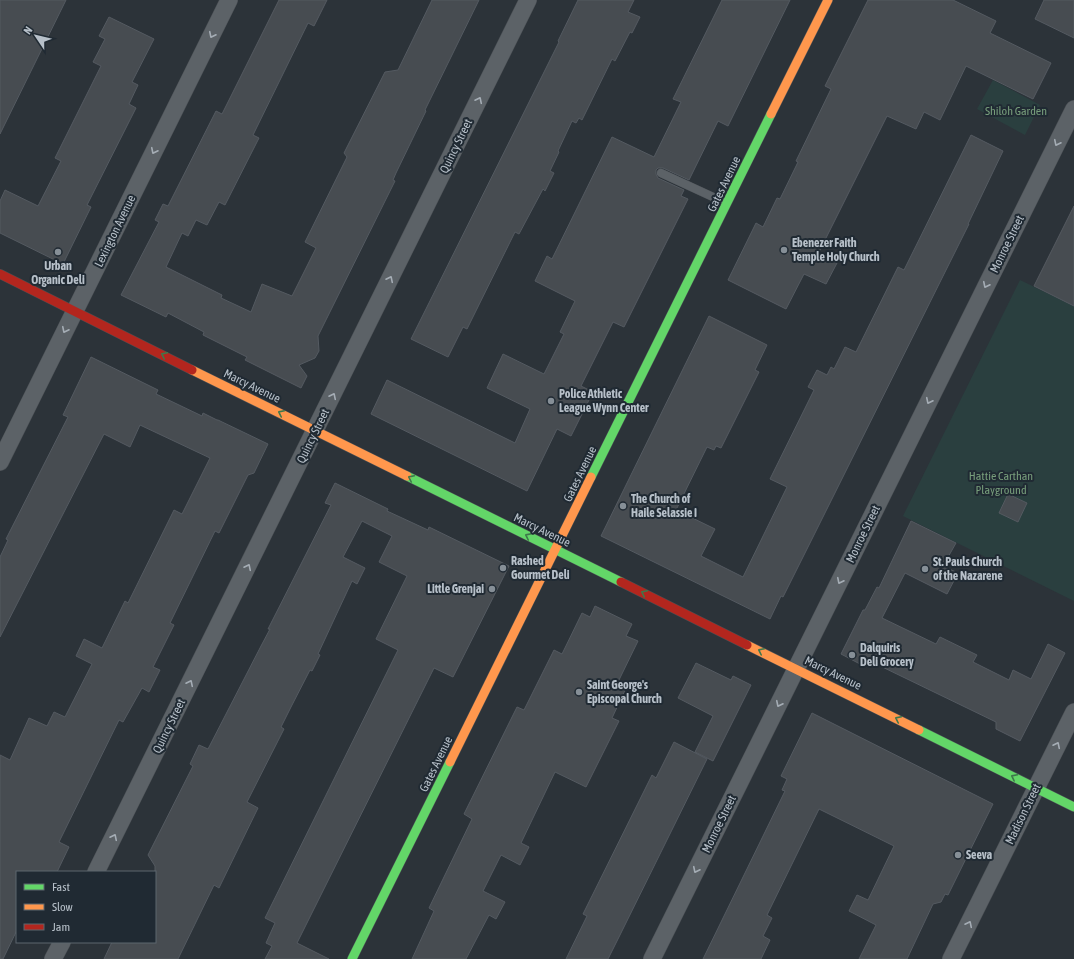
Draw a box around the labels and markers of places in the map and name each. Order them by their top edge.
place label: Ebenezer Faith Temple Holy Church [792,236,880,264]
marker: Ebenezer Faith Temple Holy Church [779,245,789,255]
marker: Urban Organic Deli [53,247,63,257]
place label: Urban Organic Deli [31,259,85,287]
place label: Police Athletic League Wynn Center [559,387,649,415]
marker: Police Athletic League Wynn Center [546,396,556,406]
place label: The Church of Haile Selassie I [631,492,697,520]
marker: The Church of Haile Selassie I [618,501,628,511]
place label: Rashed Gourmet Deli [511,554,570,582]
place label: St. Pauls Church of the Nazarene [933,555,1003,583]
marker: Rashed Gourmet Deli [498,563,508,573]
marker: St. Pauls Church of the Nazarene [920,564,930,574]
place label: Little Grenjai [427,582,484,596]
marker: Little Grenjai [487,584,497,594]
place label: Dalquiris Deli Grocery [860,641,914,669]
marker: Dalquiris Deli Grocery [847,650,857,660]
place label: Saint George's Episcopal Church [587,678,662,706]
marker: Saint George's Episcopal Church [574,687,584,697]
place label: Seeva [966,848,993,862]
marker: Seeva [953,850,963,860]

